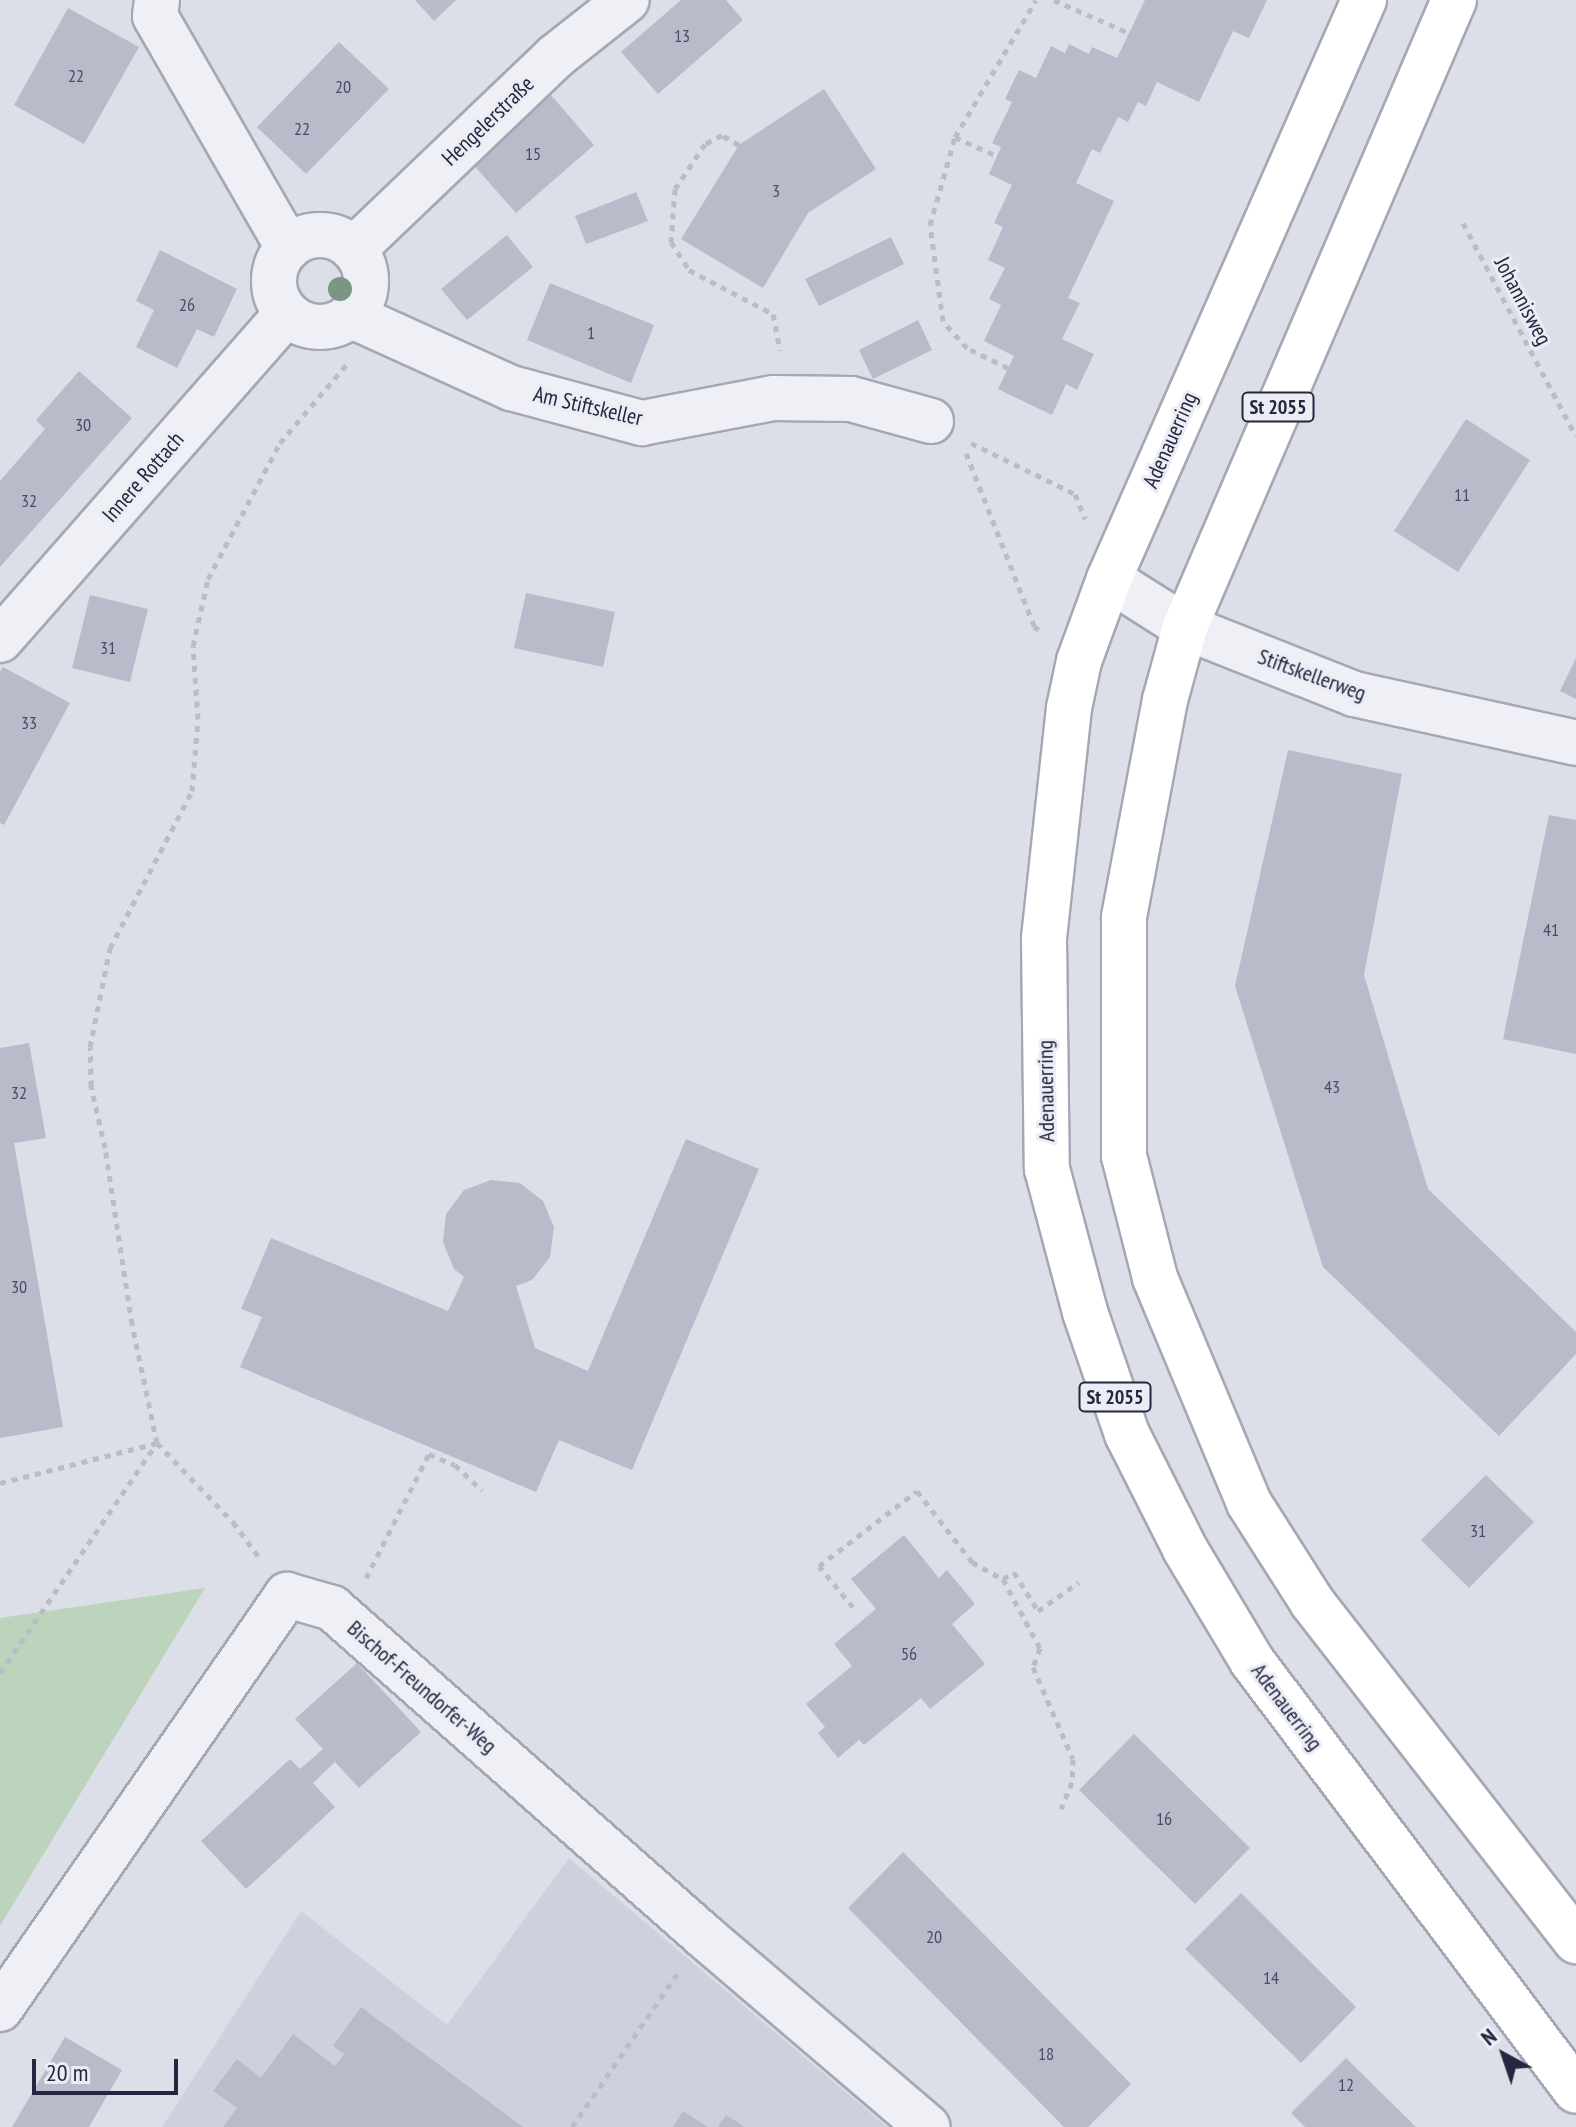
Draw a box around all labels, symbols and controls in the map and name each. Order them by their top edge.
house number: 13 [674,25,690,47]
house number: 22 [68,65,84,87]
street label: Hengelerstraße [437,71,539,171]
house number: 20 [335,76,351,98]
house number: 22 [294,118,310,140]
house number: 15 [525,143,541,165]
house number: 3 [772,180,780,202]
street label: Johannisweg [1489,252,1557,350]
house number: 26 [179,294,195,316]
house number: 1 [587,322,595,344]
street label: Am Stiftskeller [531,381,645,431]
street label: Adenauerring [1137,388,1203,492]
road number: St 2055 [1240,391,1316,423]
house number: 30 [75,414,91,436]
street label: Innere Rottach [97,426,189,528]
house number: 11 [1454,484,1470,506]
house number: 32 [21,490,37,512]
house number: 31 [100,637,116,659]
street label: Stiftskellerweg [1254,643,1370,707]
house number: 33 [21,712,37,734]
house number: 41 [1543,919,1559,941]
street label: Adenauerring [1032,1040,1060,1142]
house number: 43 [1324,1076,1340,1098]
house number: 32 [11,1082,27,1104]
house number: 30 [11,1276,27,1298]
road number: St 2055 [1077,1381,1153,1413]
house number: 31 [1470,1520,1486,1542]
street label: Bischof-Freundorfer-Weg [342,1615,502,1759]
house number: 56 [901,1643,917,1665]
street label: Adenauerring [1246,1658,1328,1756]
house number: 16 [1156,1808,1172,1830]
house number: 20 [926,1926,942,1948]
house number: 14 [1263,1967,1279,1989]
north arrow [1464,2015,1544,2095]
text: N [1475,2022,1502,2051]
scale bar [36,2043,182,2093]
house number: 18 [1038,2043,1054,2065]
text: 20 m [46,2057,88,2088]
house number: 12 [1338,2074,1354,2096]

